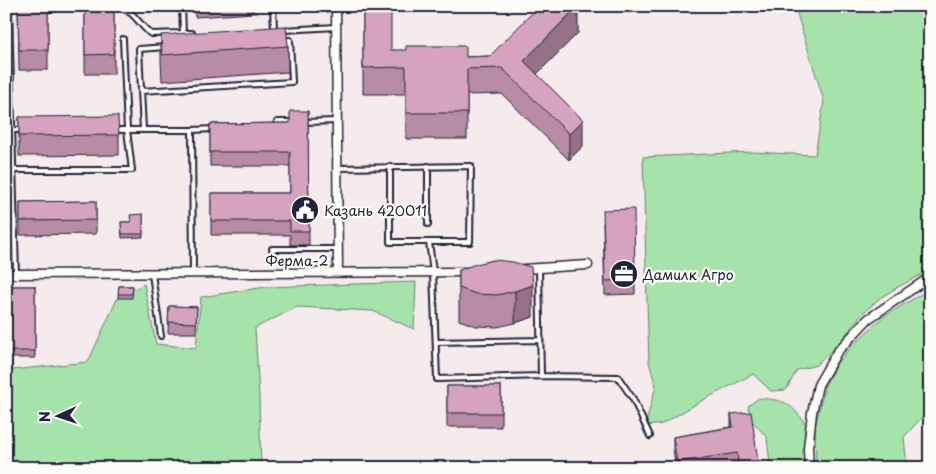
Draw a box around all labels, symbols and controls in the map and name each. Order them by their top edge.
public building icon: Казань 420011 [290,195,320,225]
place label: Казань 420011 [324,200,427,221]
street label: Ферма-2 [265,250,329,271]
office icon: Дамилк Агро [609,259,639,289]
place label: Дамилк Агро [642,264,734,285]
north arrow [32,392,82,442]
text: N [34,411,55,423]

